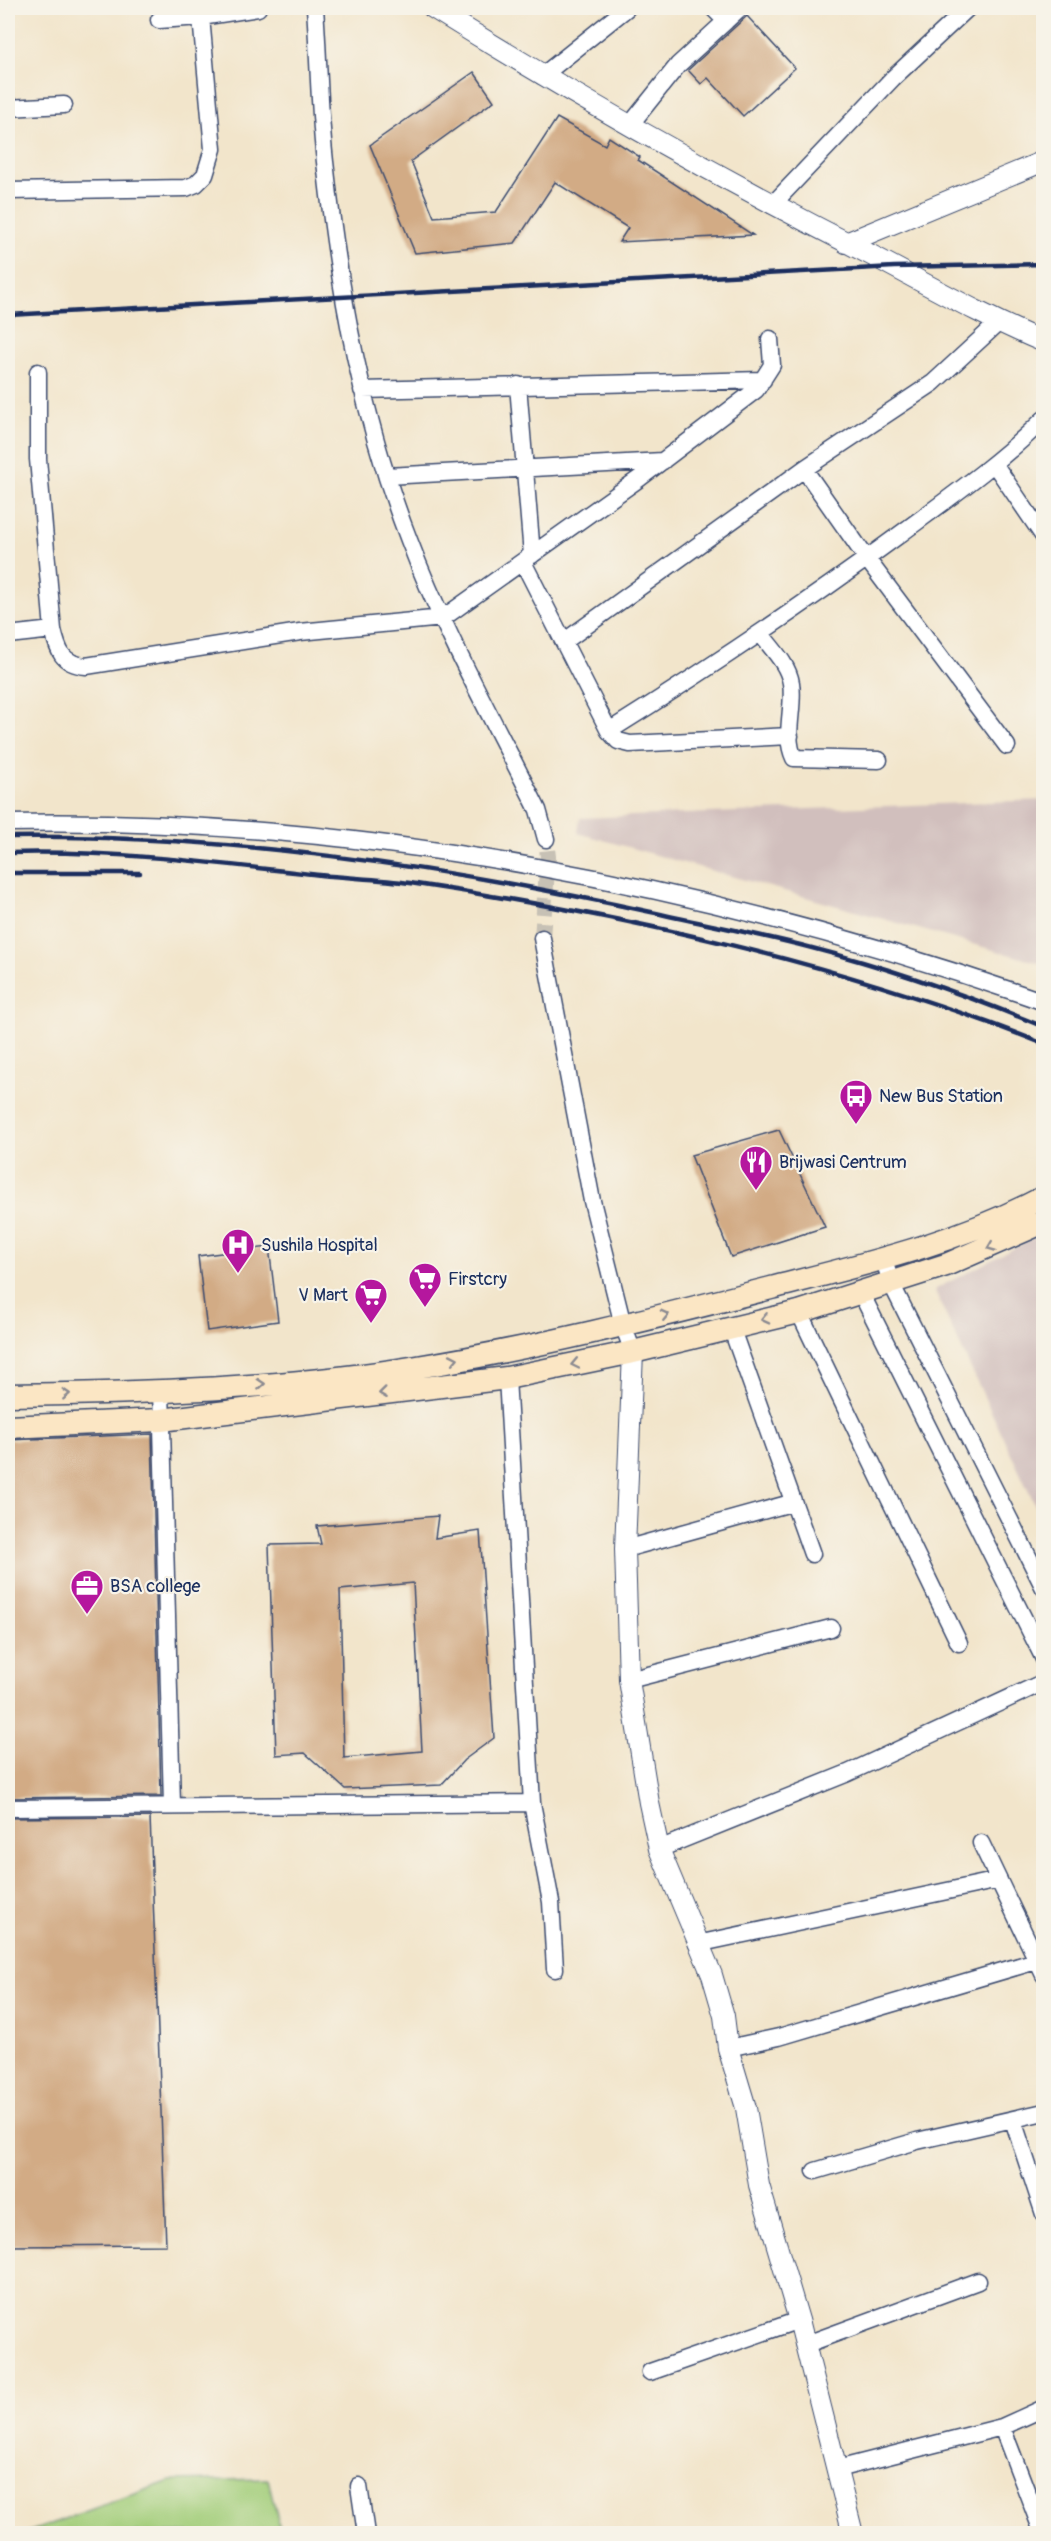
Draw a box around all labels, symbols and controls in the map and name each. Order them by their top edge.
bus stop icon: New Bus Station [838,1078,874,1125]
place label: New Bus Station [879,1085,1003,1108]
restaurant icon: Brijwasi Centrum [738,1144,774,1191]
place label: Brijwasi Centrum [779,1151,907,1174]
hospital icon: Sushila Hospital [220,1227,256,1274]
place label: Sushila Hospital [261,1234,378,1257]
one-way arrow [986,1240,997,1252]
supermarket icon: Firstcry [407,1261,443,1308]
place label: Firstcry [448,1268,507,1291]
supermarket icon: V Mart [353,1277,389,1324]
place label: V Mart [298,1284,349,1307]
one-way arrow [660,1309,670,1322]
one-way arrow [761,1312,771,1325]
one-way arrow [449,1353,459,1366]
one-way arrow [571,1357,581,1370]
one-way arrow [256,1378,265,1391]
one-way arrow [378,1386,387,1399]
one-way arrow [61,1387,70,1400]
office icon: BSA college [69,1568,105,1615]
place label: BSA college [110,1575,201,1598]

